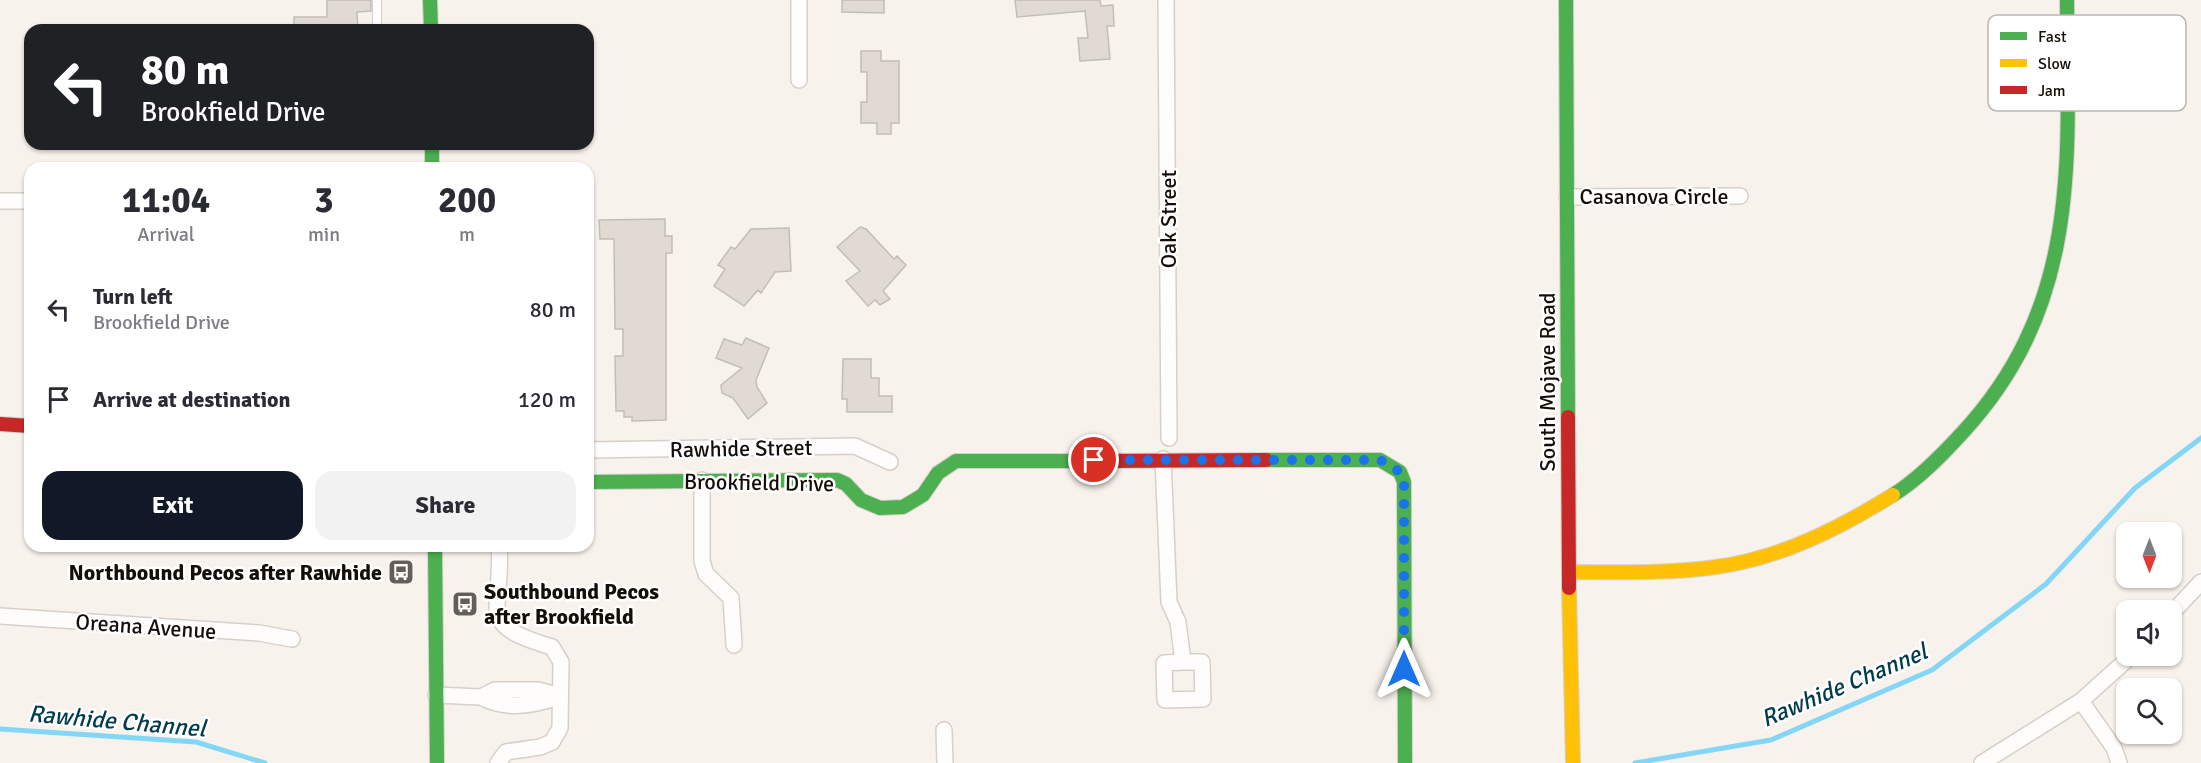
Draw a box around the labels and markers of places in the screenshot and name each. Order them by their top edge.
pin [1068,434,1119,485]
bus stop icon: Northbound Pecos after Rawhide [386,557,416,587]
place label: Northbound Pecos after Rawhide [69,559,382,586]
place label: Southbound Pecos after Brookfield [484,578,659,630]
bus stop icon: Southbound Pecos after Brookfield [450,589,480,619]

